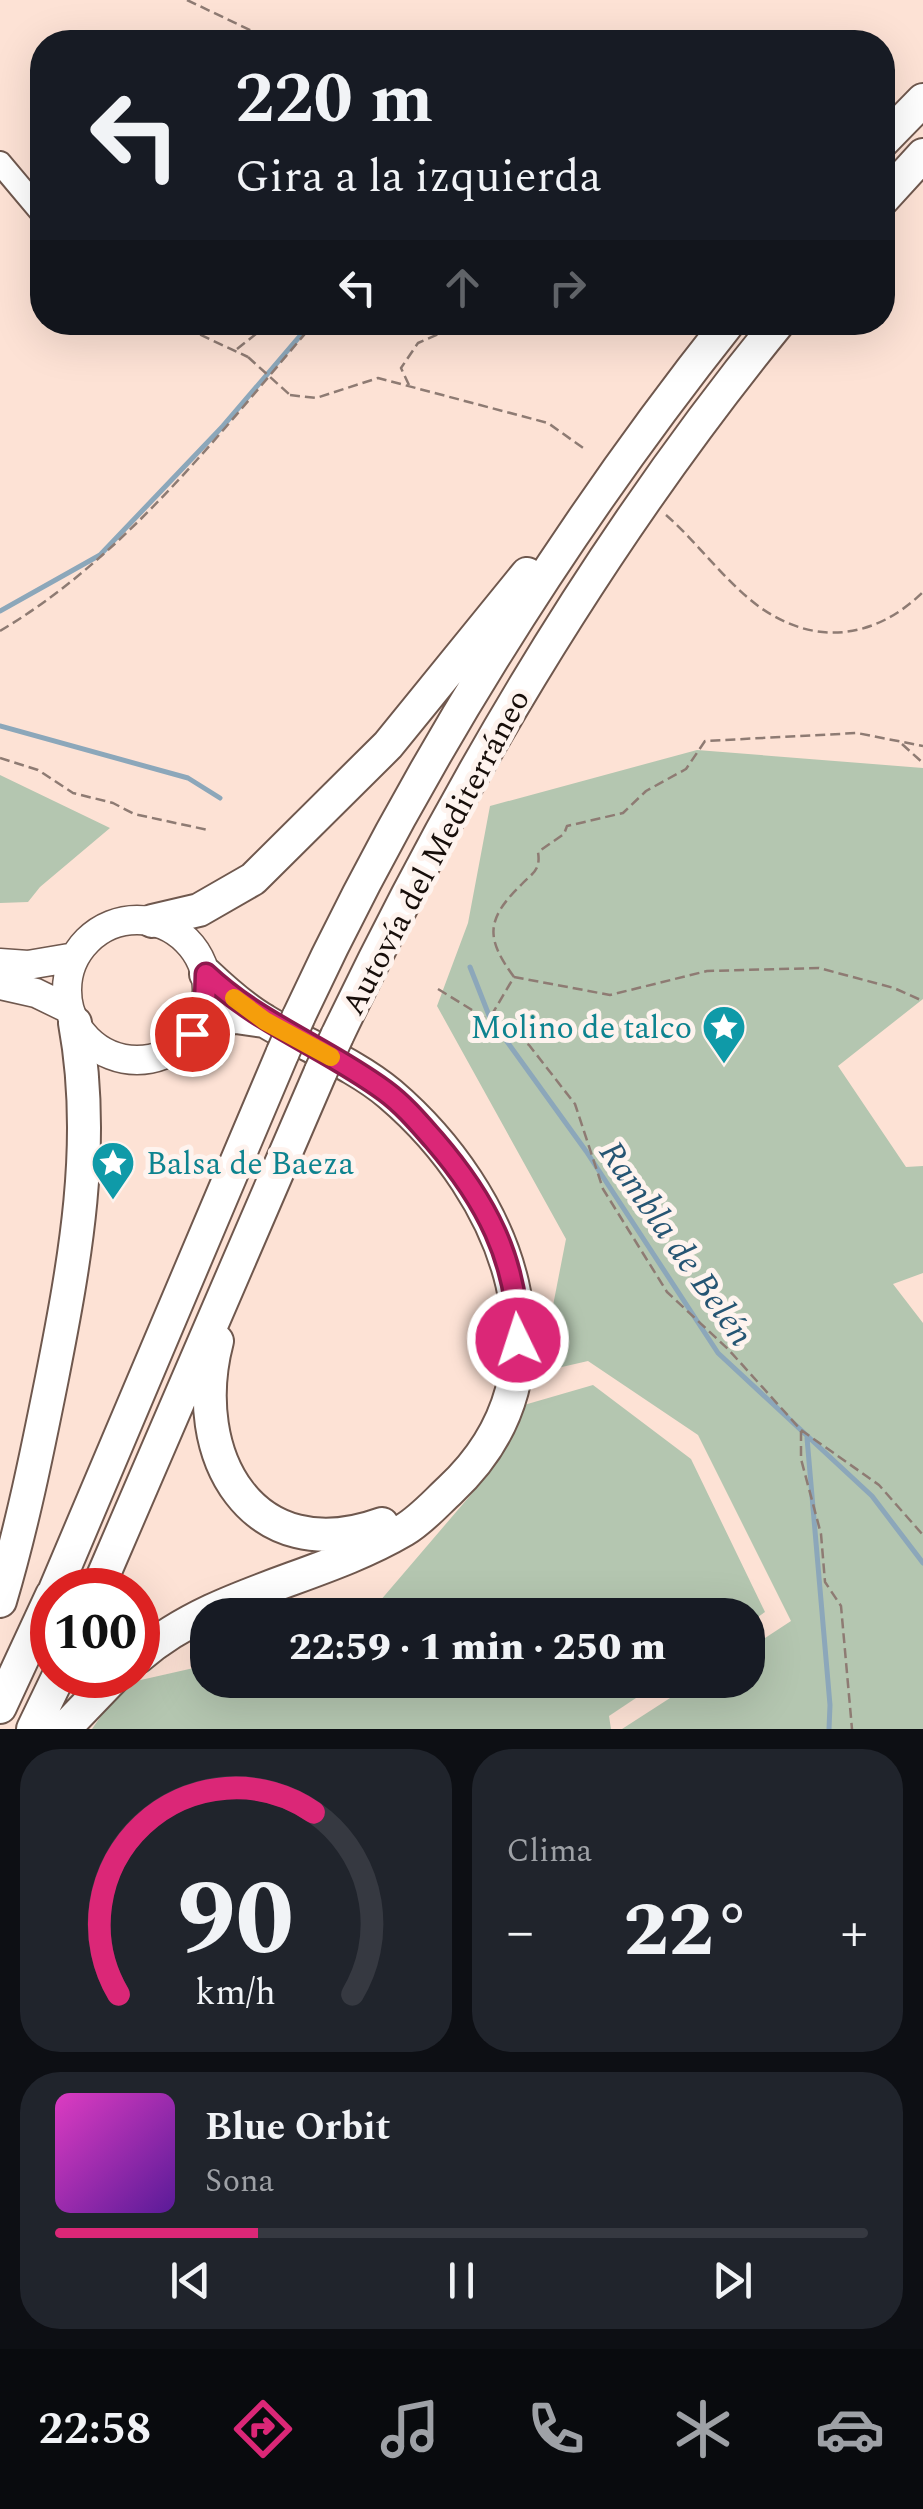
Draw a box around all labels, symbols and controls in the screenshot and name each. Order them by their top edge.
text: 220 m [235,47,433,153]
icon: left [70,70,200,200]
text: Gira a la izquierda [235,143,602,212]
icon: left [330,260,385,315]
icon: ahead [435,260,490,315]
icon: right [540,260,595,315]
street label: Autovía del Mediterráneo [329,681,543,1025]
pin [150,992,235,1077]
place label: Molino de talco [470,1004,692,1053]
place icon: Molino de talco [701,1004,747,1065]
icon: arrive [165,1007,220,1062]
water label: Rambla de Belén [585,1130,767,1358]
place icon: Balsa de Baeza [90,1140,136,1201]
place label: Balsa de Baeza [146,1140,354,1189]
position arrow [466,1288,570,1392]
speed limit sign: 100 [30,1568,160,1698]
text: 22:59 · 1 min · 250 m [289,1619,666,1677]
text: Clima [507,1827,592,1876]
text: 90 [177,1842,294,2000]
text: 22° [623,1875,751,1989]
text: − [507,1891,534,1974]
text: + [840,1891,868,1974]
text: km/h [196,1966,276,2021]
text: Blue Orbit [205,2099,390,2157]
text: Sona [205,2157,274,2206]
icon: previous [163,2253,218,2308]
icon: pause [434,2253,489,2308]
icon: next [705,2253,760,2308]
icon: directions [228,2394,298,2464]
icon: music [375,2394,445,2464]
icon: phone [521,2394,591,2464]
icon: climate [668,2394,738,2464]
icon: car [815,2394,885,2464]
text: 22:58 [38,2395,151,2464]

